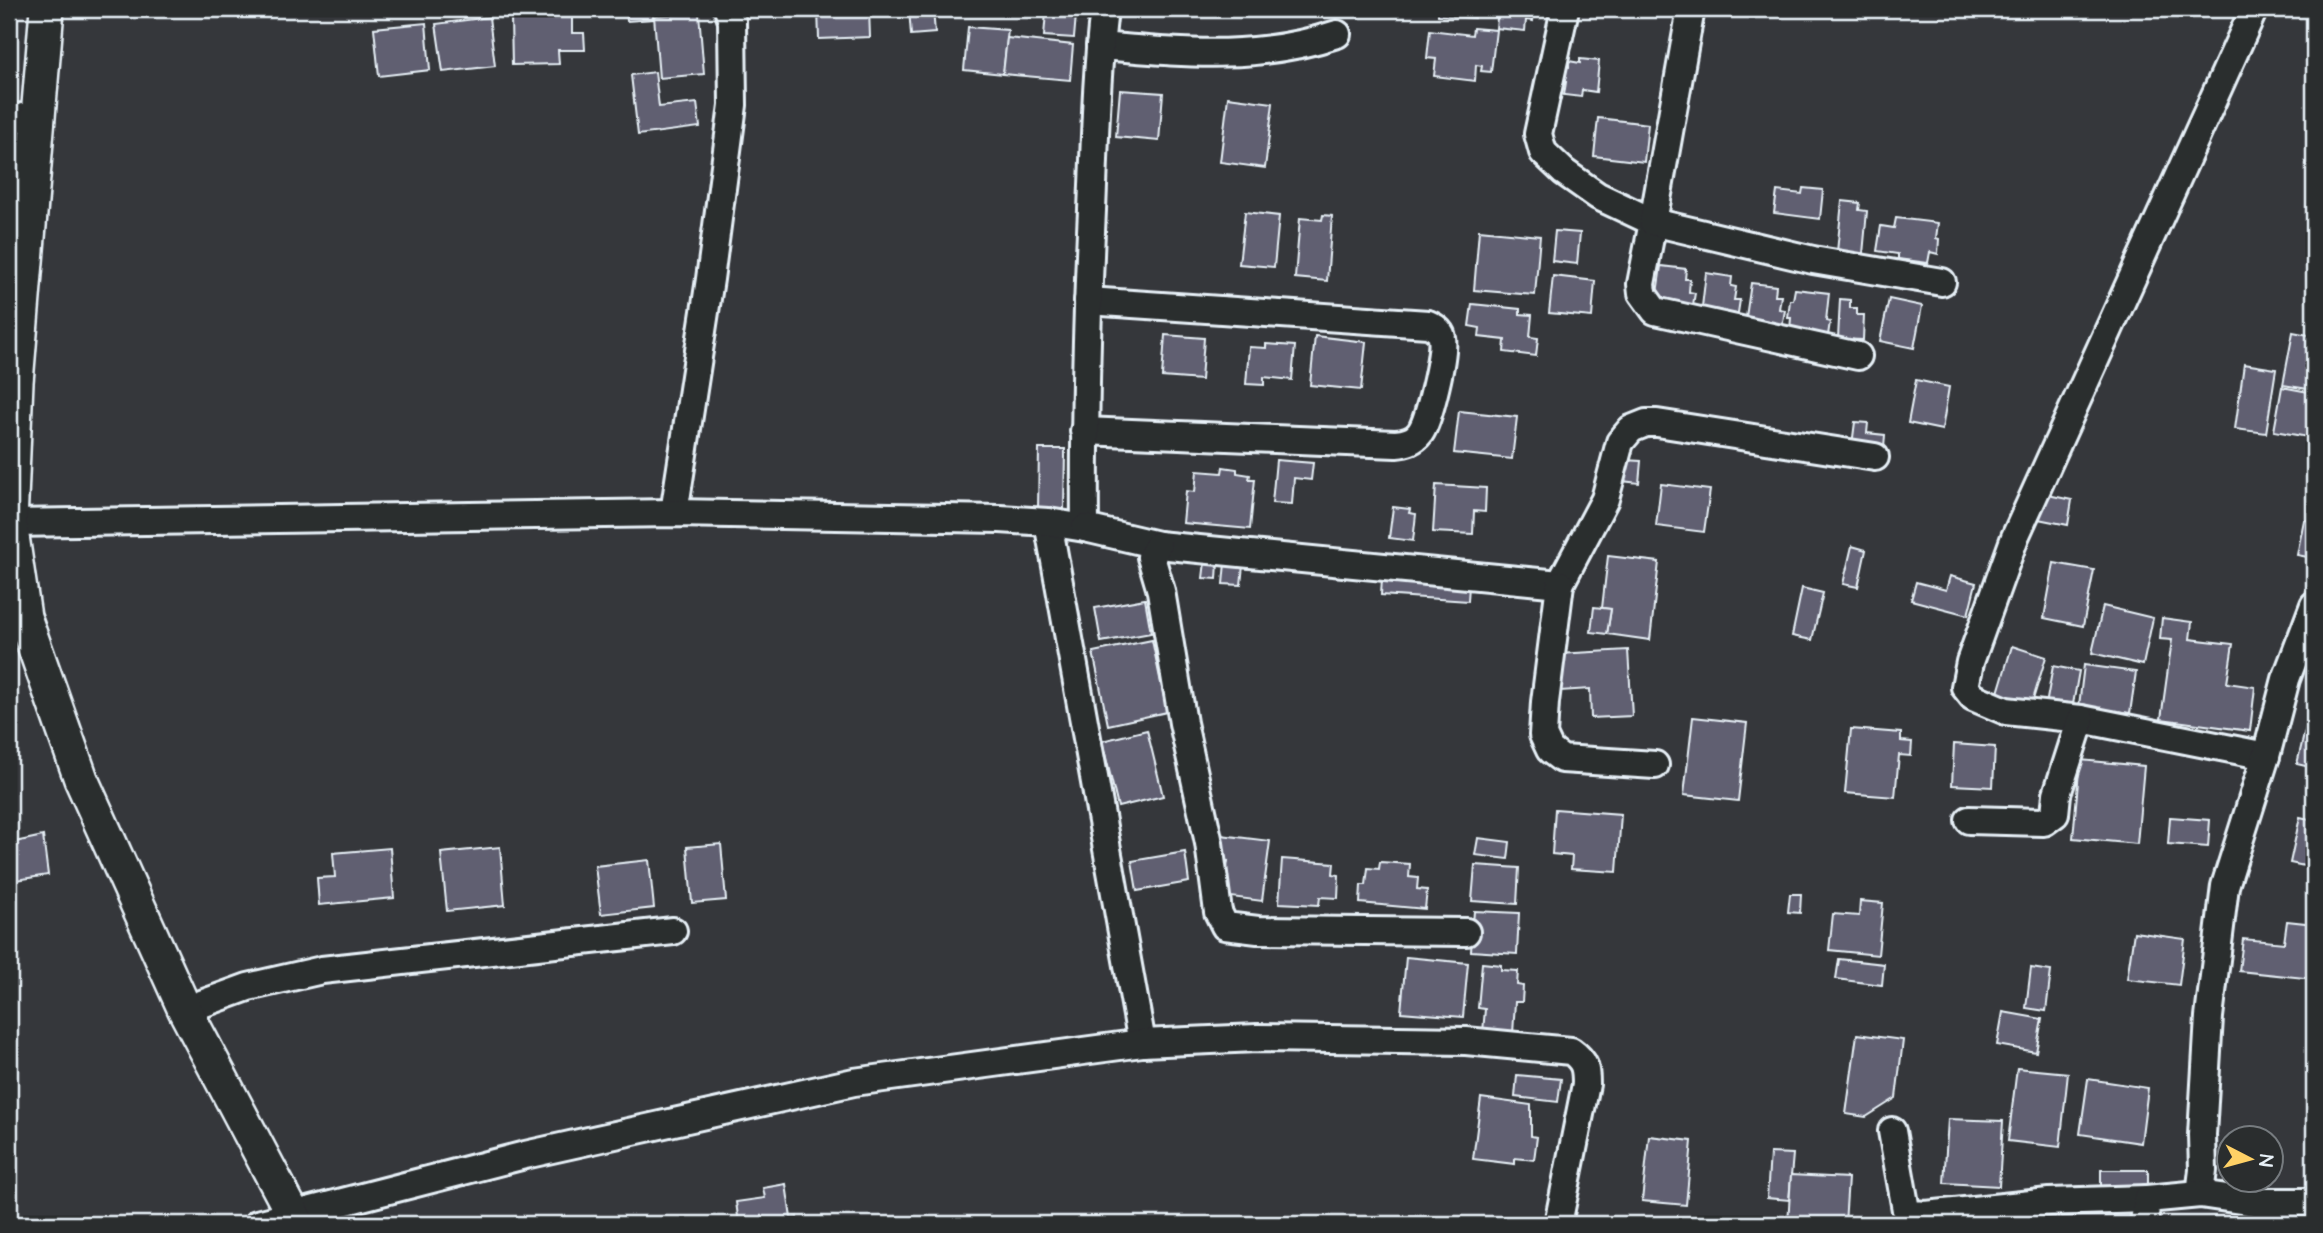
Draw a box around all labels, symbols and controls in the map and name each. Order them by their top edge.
north arrow [2214,1124,2284,1194]
text: N [2251,1153,2279,1168]

